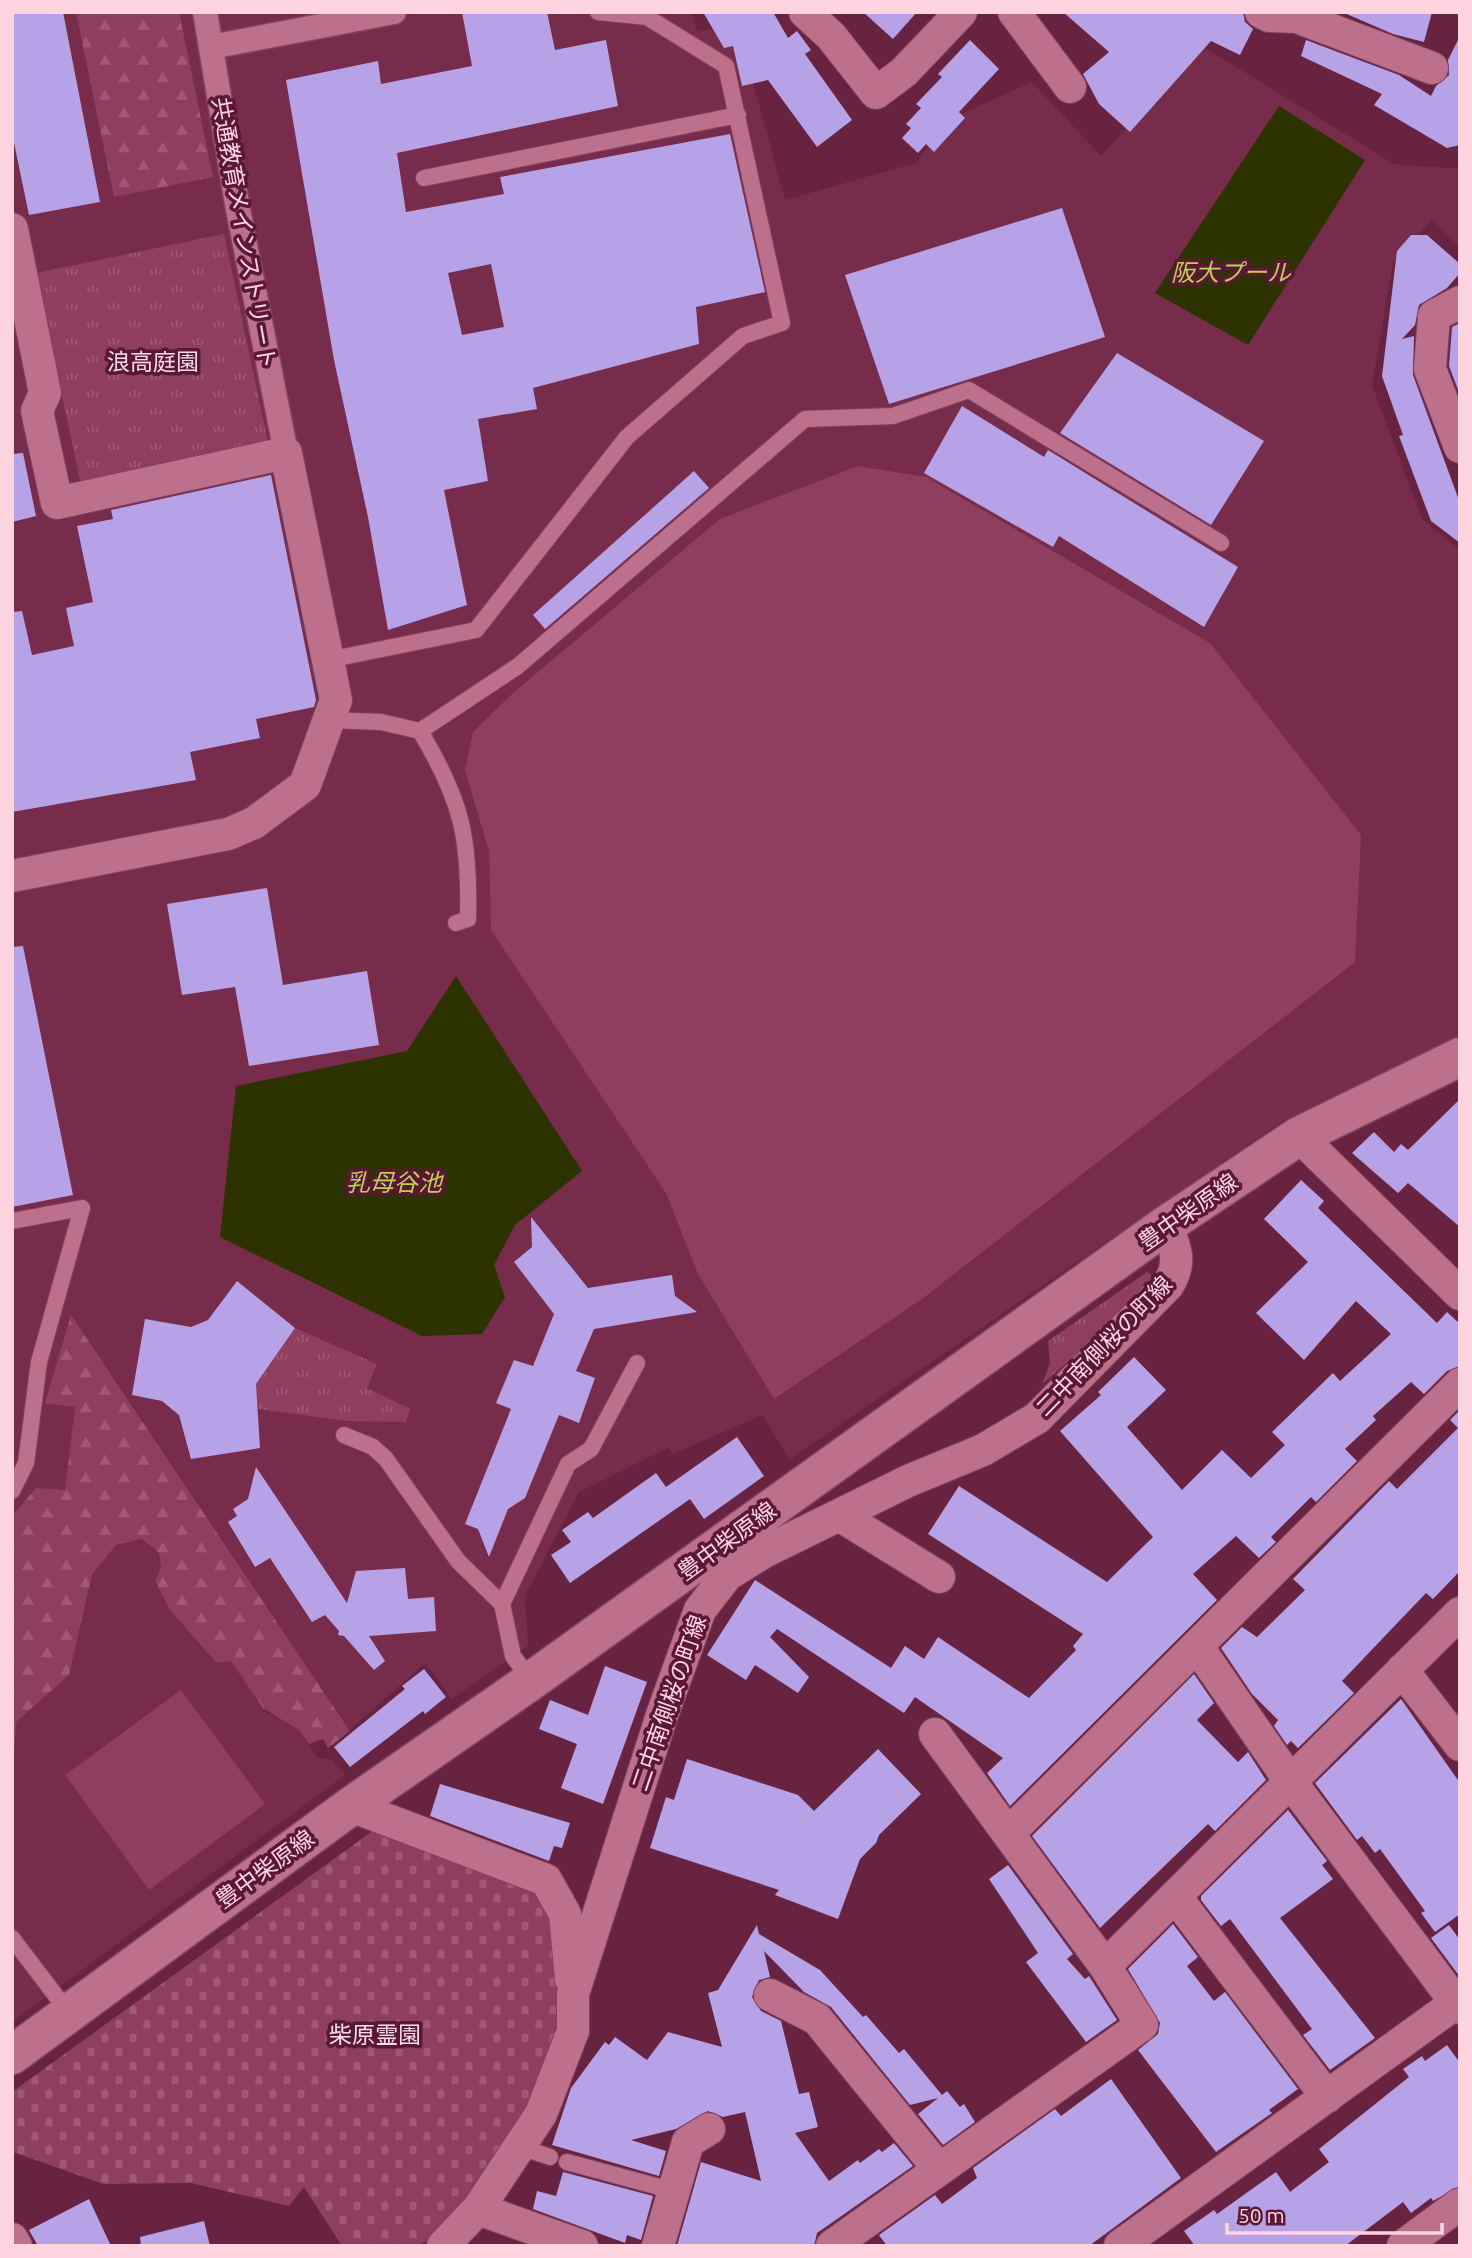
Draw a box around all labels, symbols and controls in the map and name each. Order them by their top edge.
street label: 共通教育メインストリート [208,95,281,371]
water label: 阪大プール [1171,259,1292,286]
park label: 浪高庭園 [107,349,199,374]
street label: 豊中柴原線 [1133,1168,1242,1255]
water label: 乳母谷池 [346,1169,444,1196]
street label: 二中南側桜の町線 [1031,1271,1177,1421]
street label: 豊中柴原線 [673,1497,781,1585]
street label: 二中南側桜の町線 [627,1612,710,1794]
street label: 豊中柴原線 [211,1825,319,1913]
park label: 柴原霊園 [329,2022,421,2047]
scale bar [1227,2192,1442,2236]
text: 50 m [1238,2203,1285,2227]

